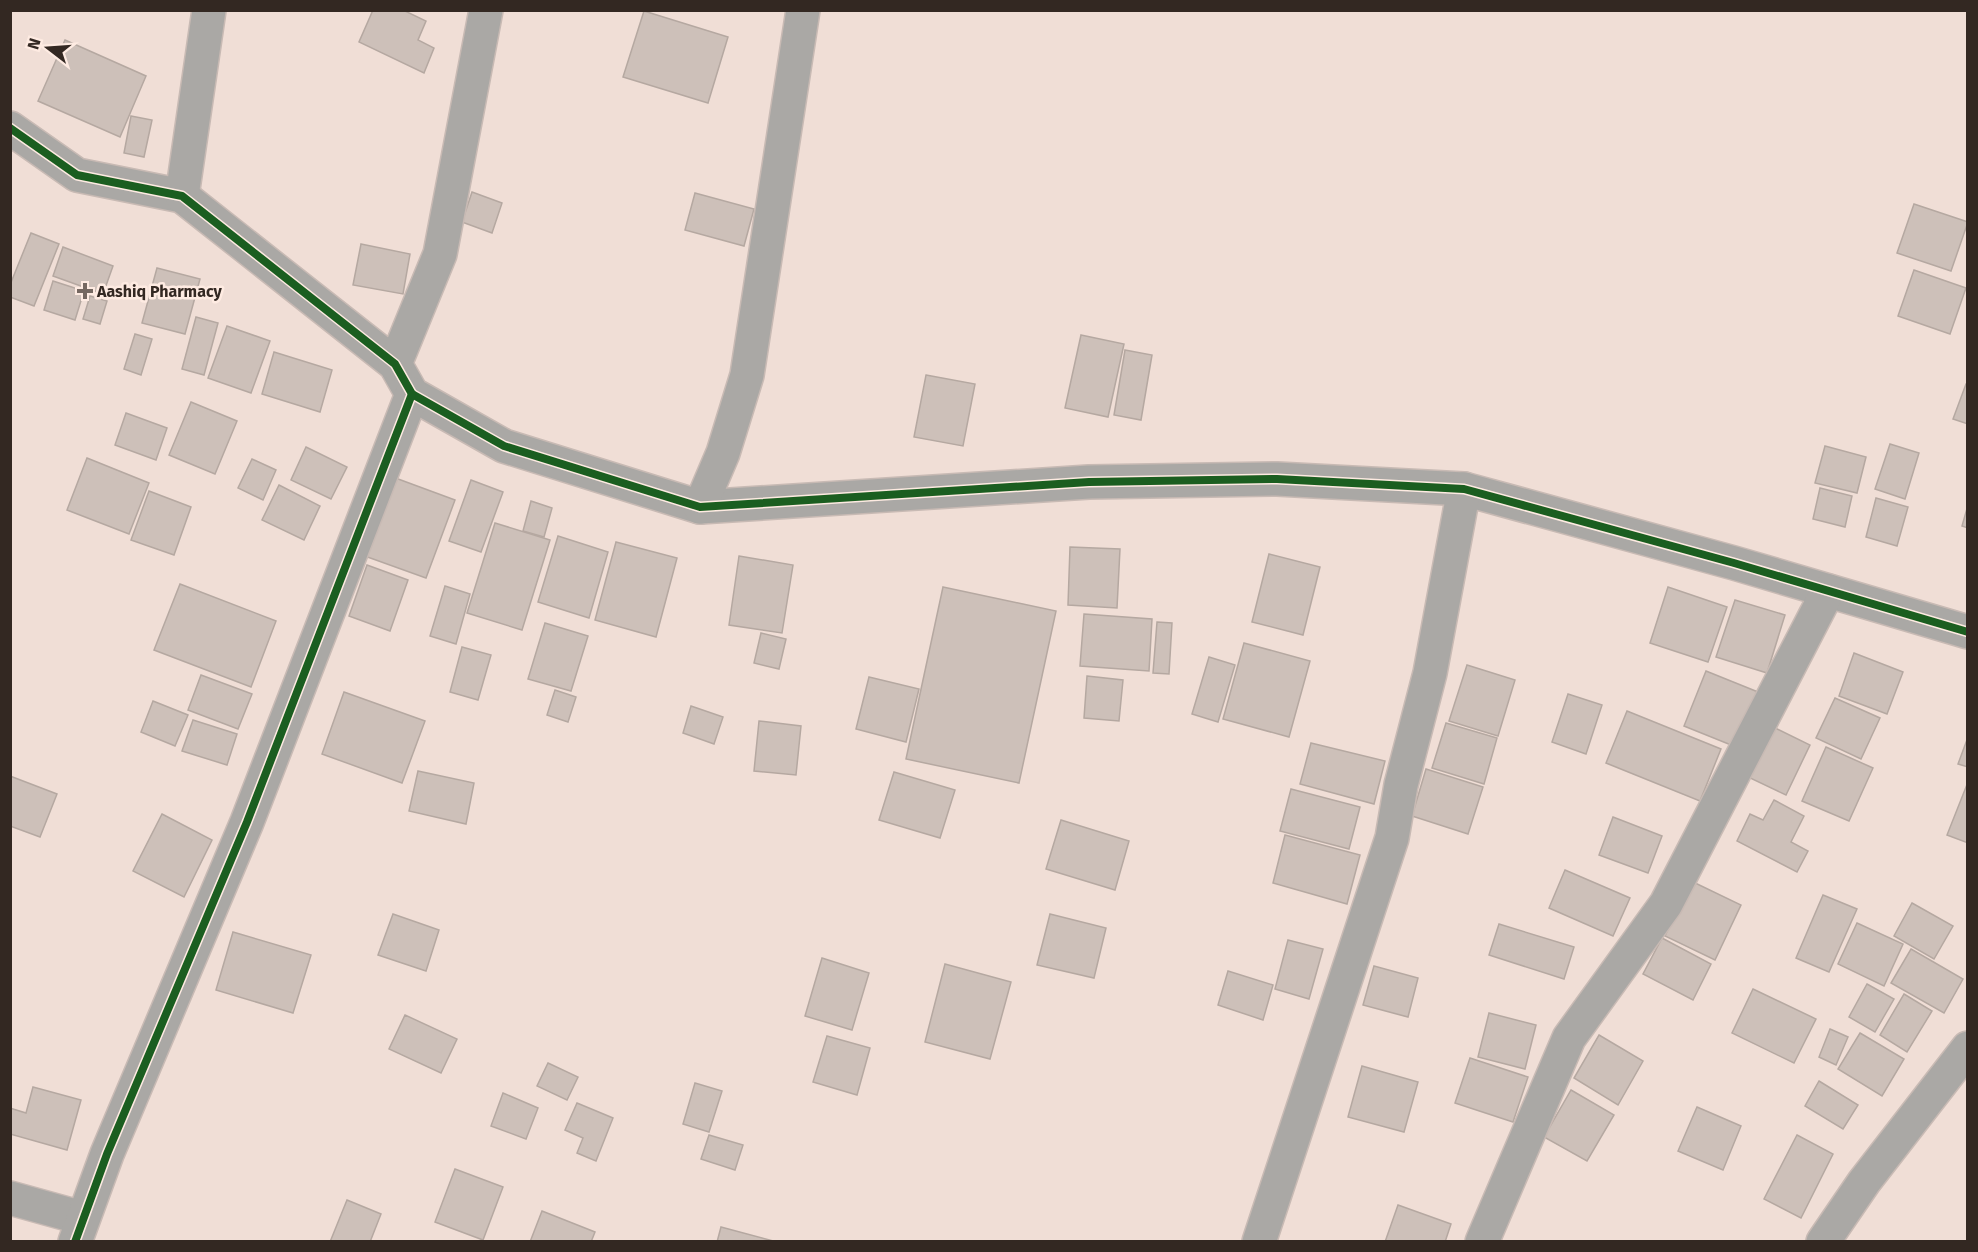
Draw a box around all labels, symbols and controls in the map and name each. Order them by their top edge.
north arrow [18,18,78,78]
text: N [23,36,45,52]
place label: Aashiq Pharmacy [96,282,223,301]
marker: Aashiq Pharmacy [78,284,92,298]

